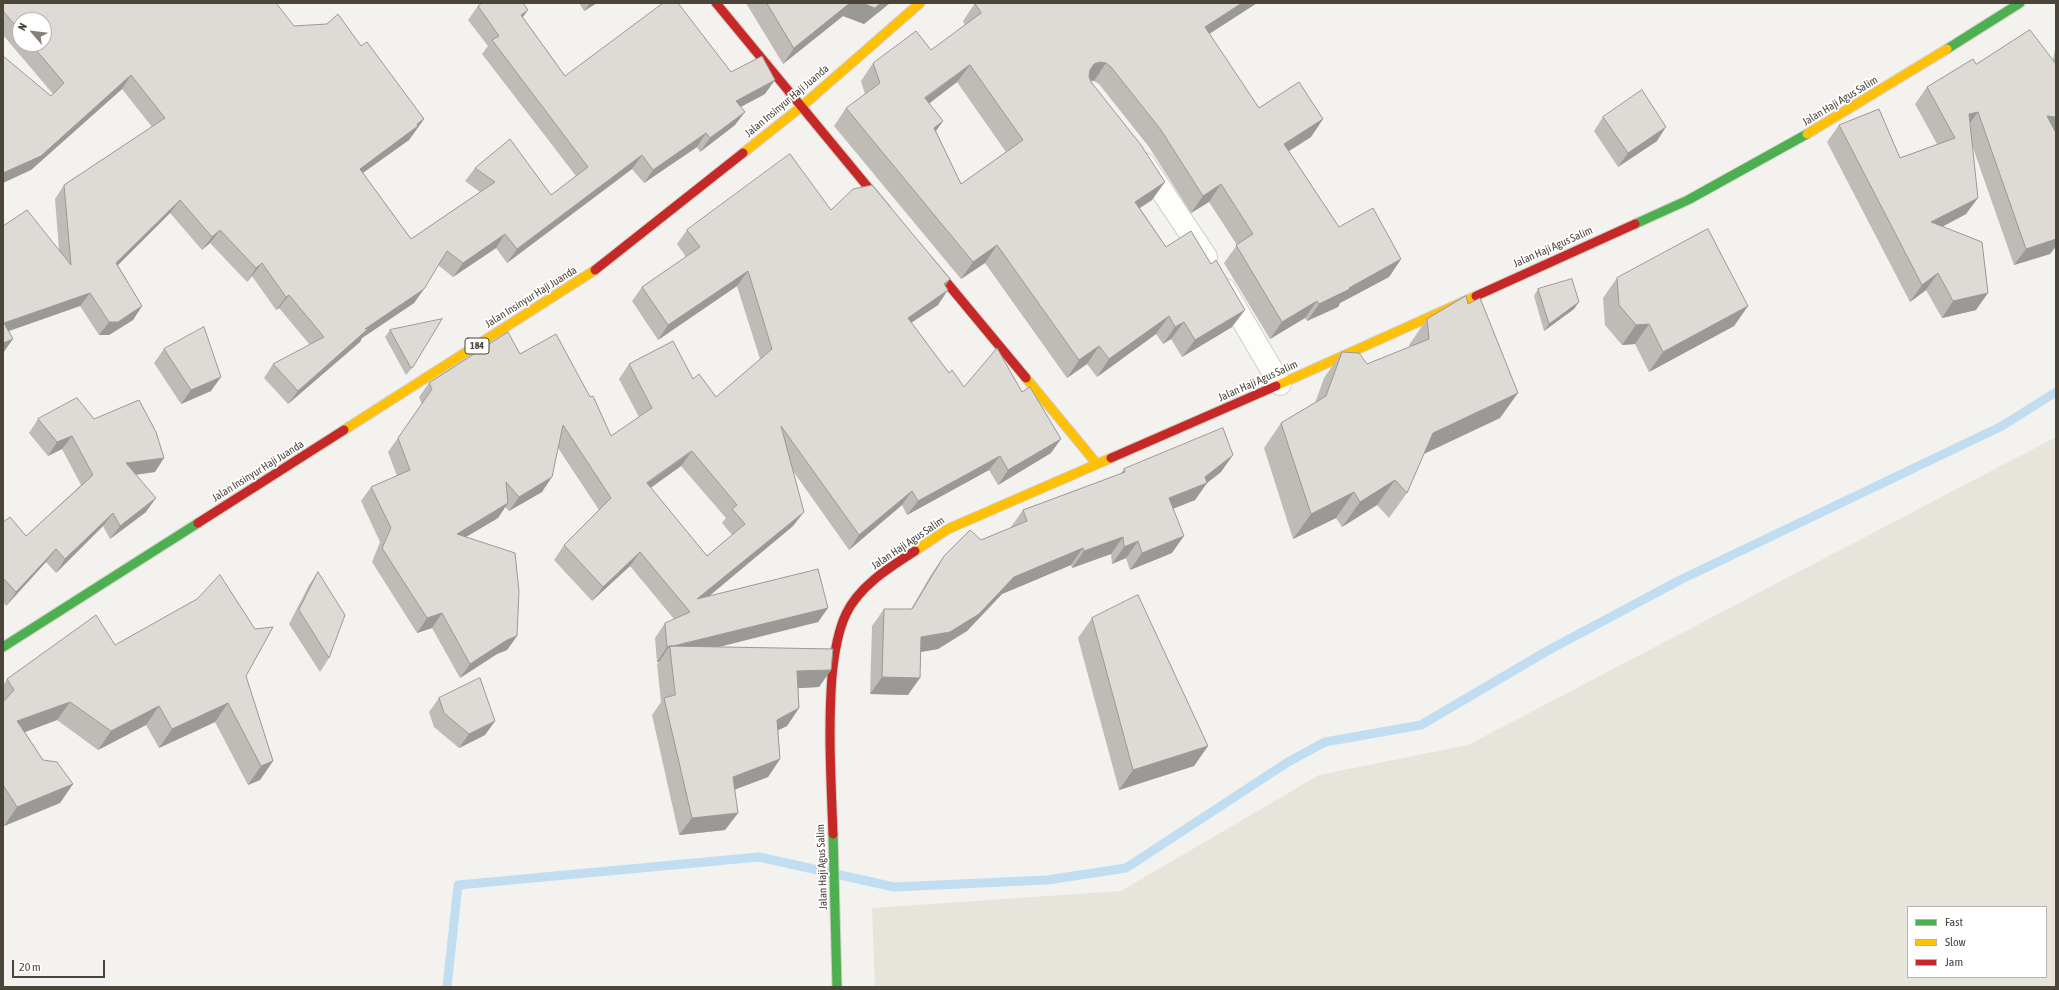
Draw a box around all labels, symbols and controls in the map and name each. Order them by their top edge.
north arrow [12,12,52,52]
text: N [15,21,29,33]
street label: Jalan Insinyur Haji Juanda [742,62,832,140]
street label: Jalan Haji Agus Salim [1800,73,1880,129]
street label: Jalan Haji Agus Salim [1511,224,1595,270]
street label: Jalan Insinyur Haji Juanda [483,263,579,331]
road number: 184 [465,338,489,354]
street label: Jalan Haji Agus Salim [1216,358,1300,404]
street label: Jalan Insinyur Haji Juanda [210,437,306,505]
street label: Jalan Haji Agus Salim [869,514,947,572]
street label: Jalan Haji Agus Salim [814,824,830,910]
legend [1907,906,2047,978]
text: Fast [1945,915,1963,929]
text: Slow [1945,935,1966,949]
scale bar [14,952,107,978]
text: Jam [1945,955,1963,969]
text: 20 m [19,960,41,974]

